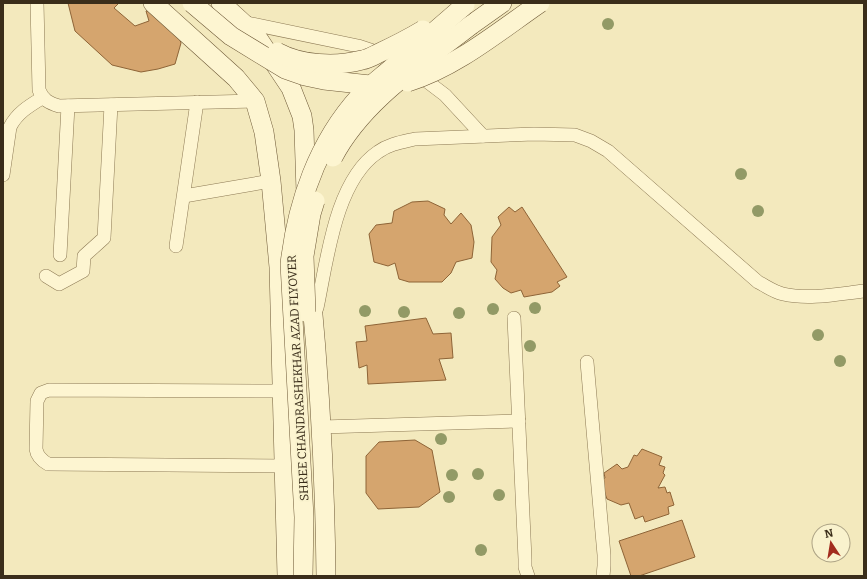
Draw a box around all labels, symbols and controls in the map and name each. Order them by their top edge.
street label: SHREE CHANDRASHEKHAR AZAD FLYOVER [285,255,311,501]
north arrow [811,523,851,563]
text: N [824,526,835,541]

